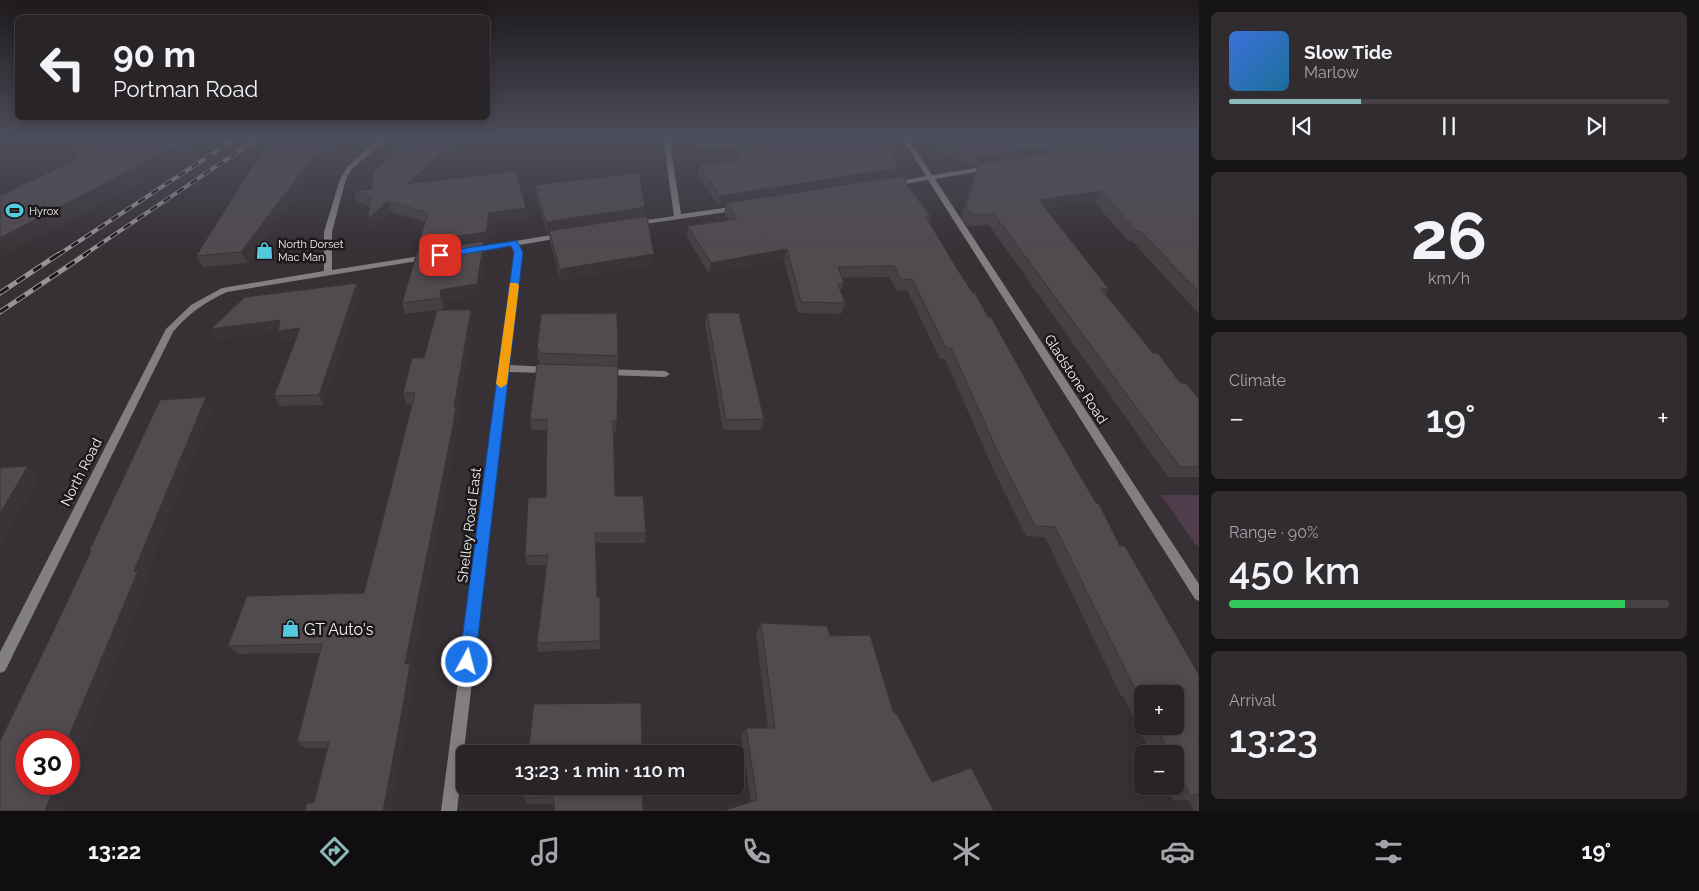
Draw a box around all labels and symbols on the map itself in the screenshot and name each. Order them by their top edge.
sports icon: Hyrox [5,201,25,221]
place label: Hyrox [29,205,59,218]
pin [419,234,461,276]
place label: North Dorset Mac Man [278,238,344,264]
shop icon: North Dorset Mac Man [254,240,274,260]
street label: Gladstone Road [1041,331,1111,427]
street label: North Road [57,435,105,509]
street label: Shelley Road East [454,466,484,584]
shop icon: GT Auto's [280,619,300,639]
place label: GT Auto's [304,620,374,639]
position arrow [440,635,492,687]
speed limit sign: 30 [15,730,80,795]

